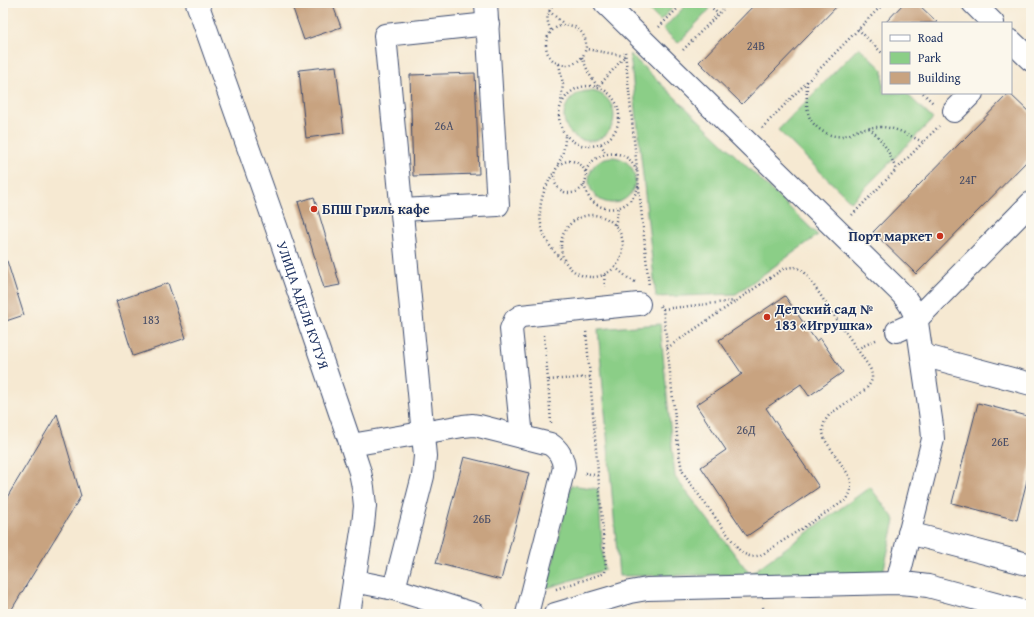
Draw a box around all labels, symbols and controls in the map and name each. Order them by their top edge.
legend [882,22,1012,94]
text: Road [918,29,944,46]
house number: 24В [747,37,765,54]
text: Park [918,49,942,66]
text: Building [918,69,961,86]
house number: 26А [435,117,454,134]
house number: 24Г [959,171,977,188]
place label: БПШ Гриль кафе [322,199,430,219]
marker: БПШ Гриль кафе [309,204,319,214]
place label: Порт маркет [848,226,933,246]
marker: Порт маркет [935,231,945,241]
street label: УЛИЦА АДЕЛЯ КУТУЯ [272,238,334,372]
place label: Детский сад № 183 «Игрушка» [774,299,874,335]
house number: 183 [142,311,160,328]
marker: Детский сад № 183 «Игрушка» [762,312,772,322]
house number: 26Д [736,421,756,438]
house number: 26Е [991,433,1009,450]
house number: 26Б [473,510,491,527]

